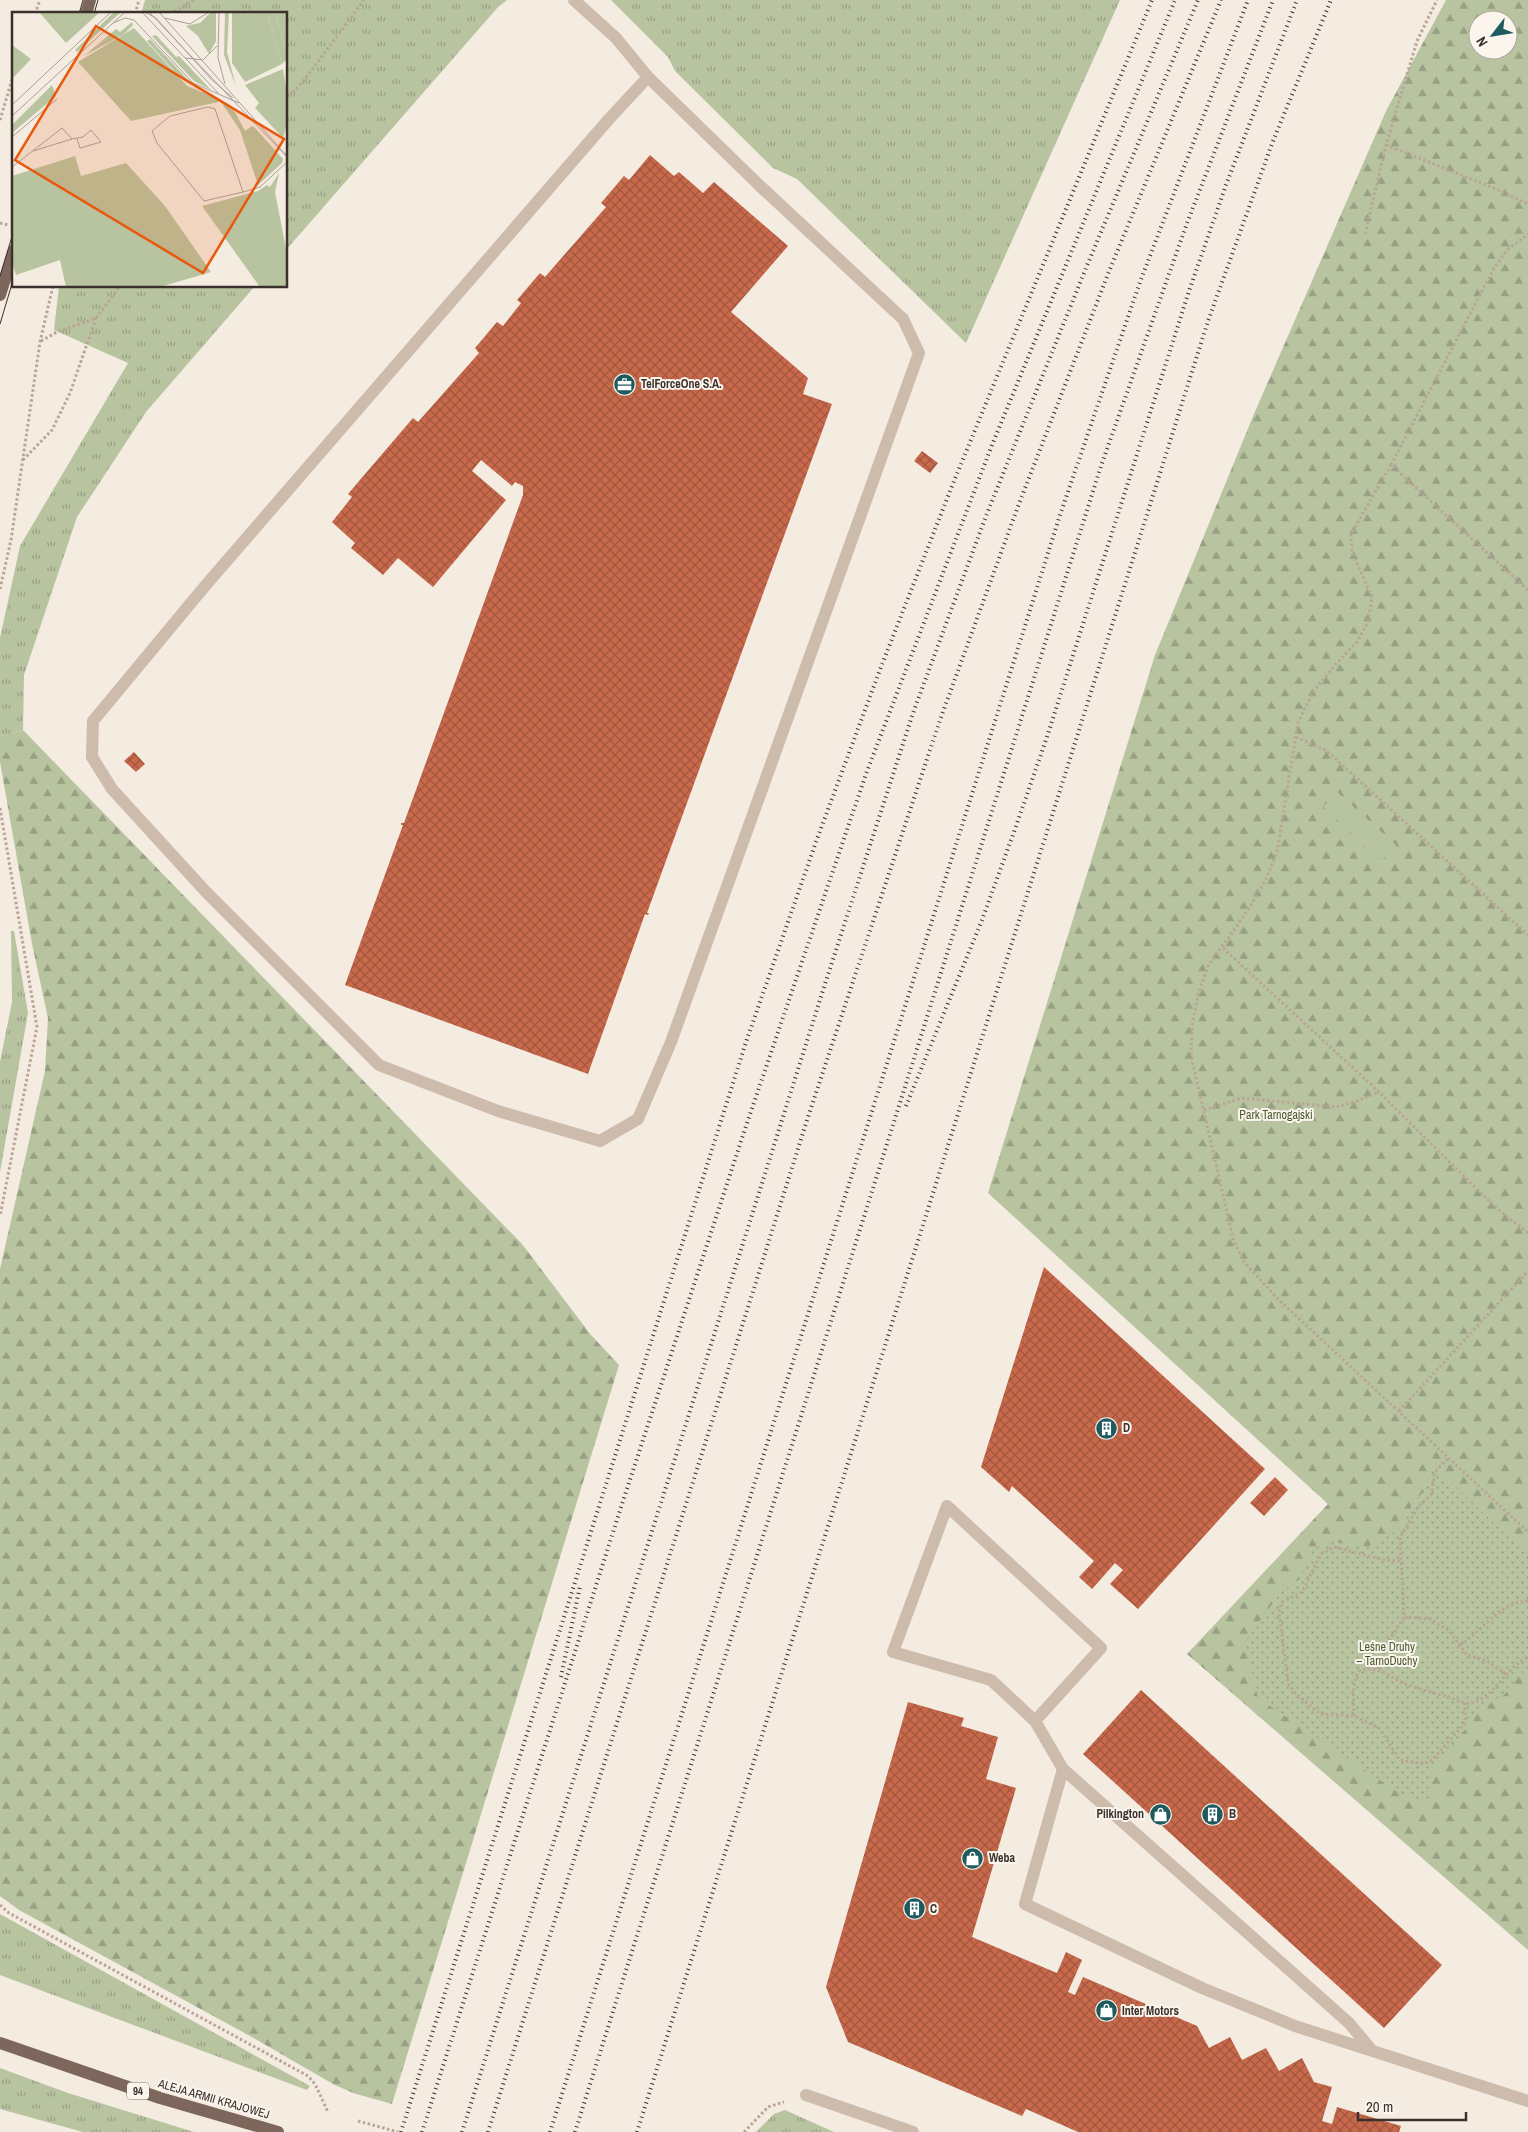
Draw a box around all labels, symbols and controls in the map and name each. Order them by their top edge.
north arrow [1468,10,1518,60]
inset map [12,12,288,288]
text: N [1472,34,1492,50]
office icon: TelForceOne S.A. [613,372,637,396]
place label: TelForceOne S.A. [641,376,722,392]
park label: Park Tarnogajski [1239,1107,1313,1123]
building icon: D [1095,1416,1119,1440]
place label: D [1123,1420,1130,1436]
park label: Leśne Druhy – TarnoDuchy [1357,1639,1417,1669]
shop icon: Pilkington [1148,1802,1172,1826]
building icon: B [1201,1802,1225,1826]
place label: Pilkington [1096,1806,1144,1822]
place label: B [1229,1806,1236,1822]
shop icon: Weba [961,1846,985,1870]
place label: Weba [989,1850,1016,1866]
building icon: C [902,1897,926,1921]
place label: C [930,1901,937,1917]
shop icon: Inter Motors [1094,1999,1118,2023]
place label: Inter Motors [1122,2003,1179,2019]
street label: ALEJA ARMII KRAJOWEJ [155,2075,272,2123]
road number: 94 [127,2082,149,2100]
scale bar [1358,2090,1466,2122]
text: 20 m [1366,2096,1393,2117]

